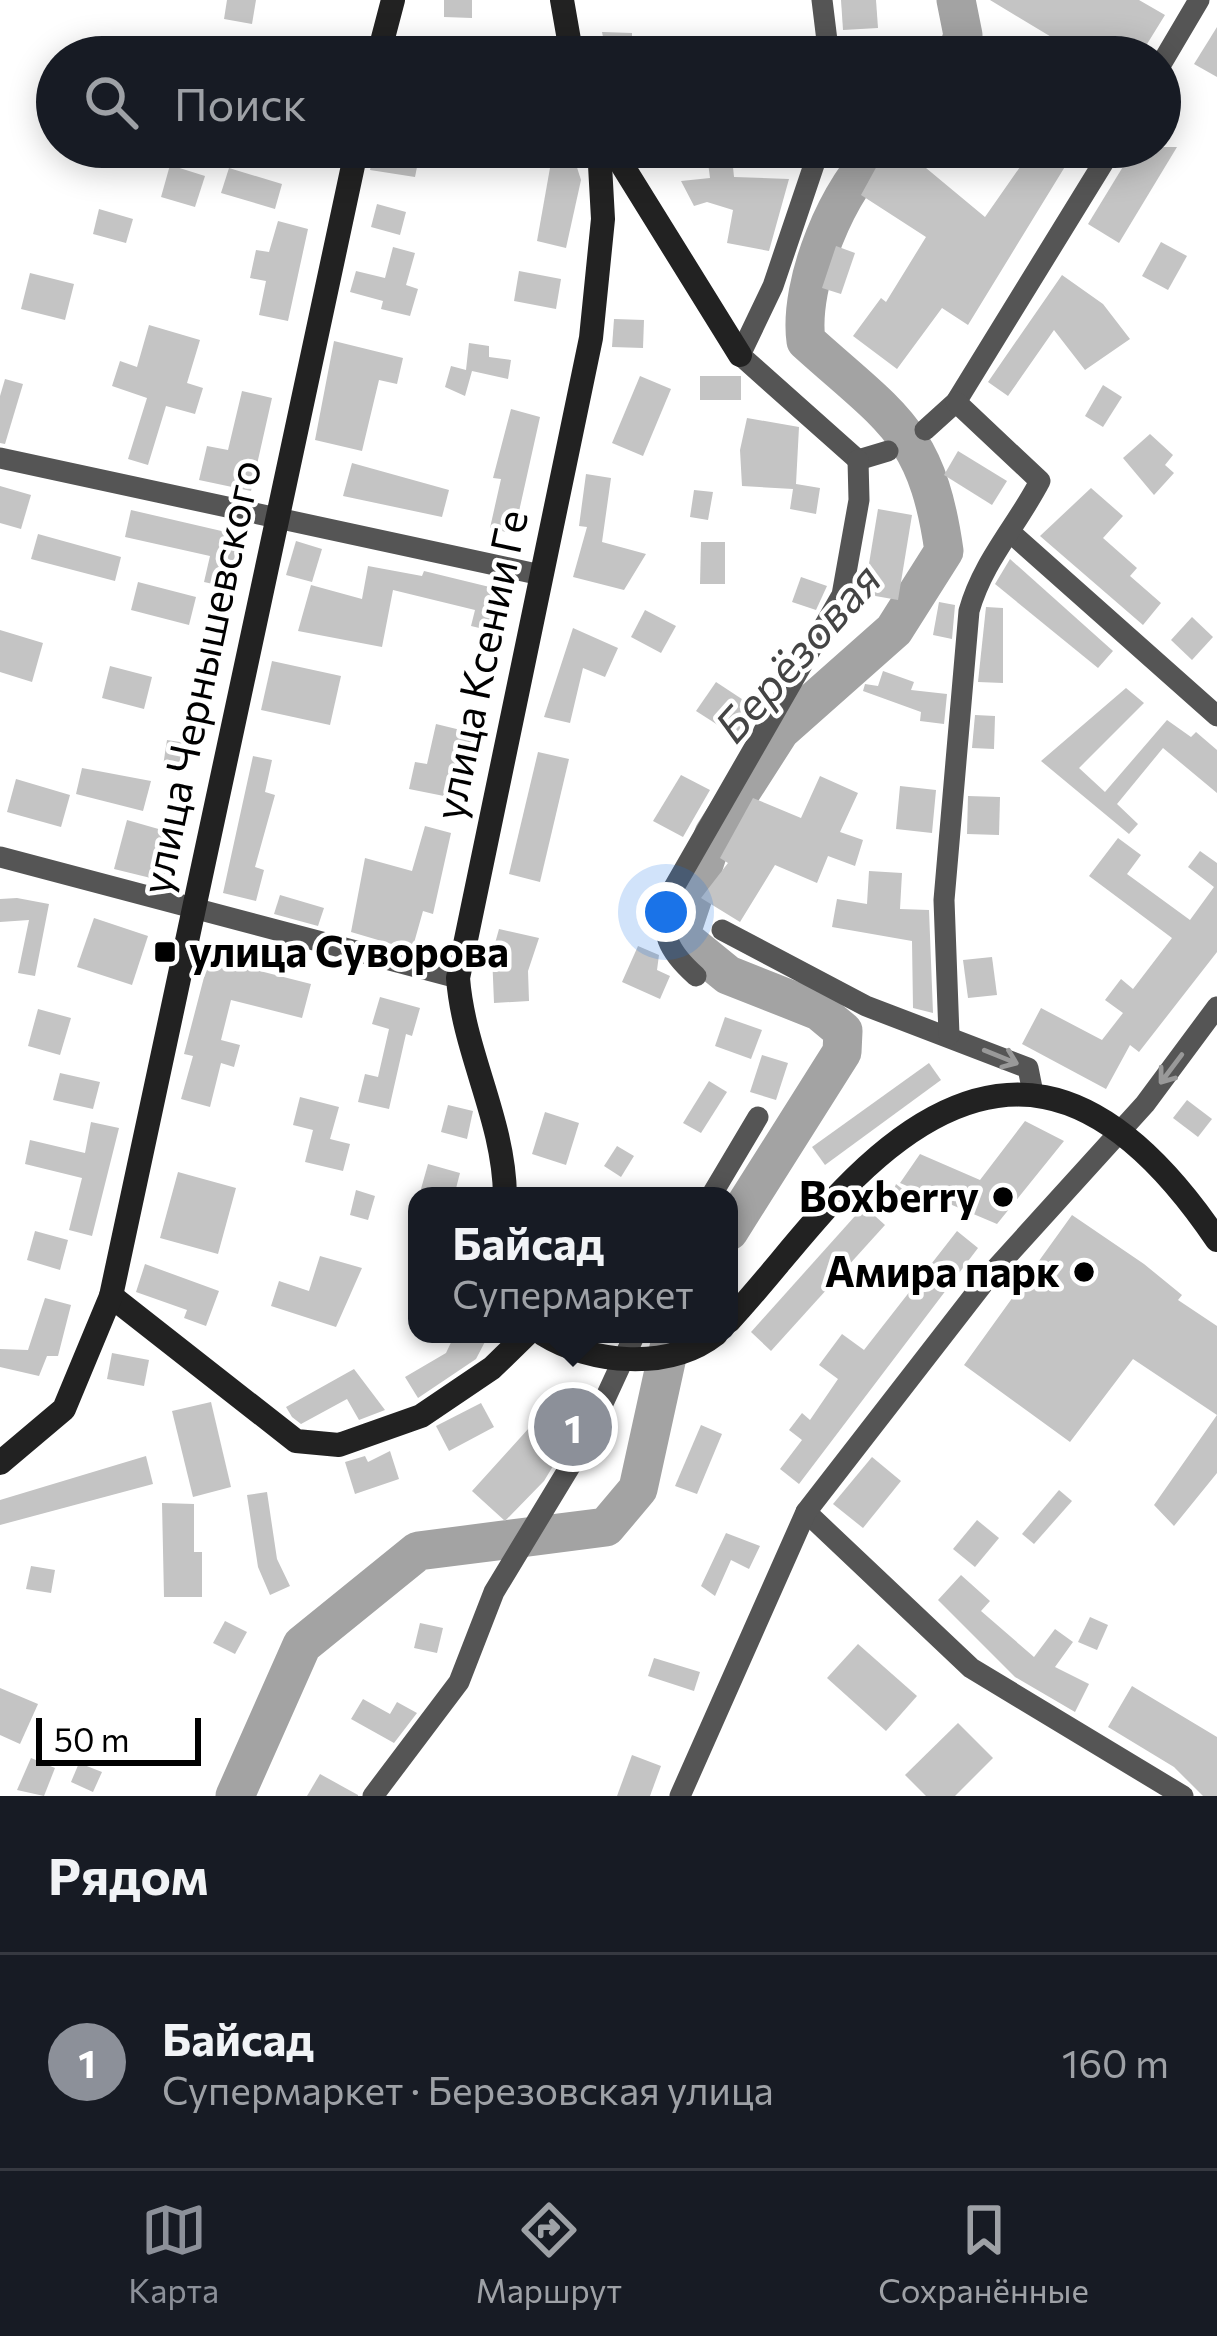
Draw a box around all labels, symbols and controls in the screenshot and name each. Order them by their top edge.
search box [36,36,1181,168]
icon: search [78,69,144,135]
text: Поиск [174,75,307,130]
street label: улица Чернышевского [128,455,270,898]
street label: улица Ксении Ге [421,505,537,824]
water label: Берёзовая [702,551,891,752]
your location [636,882,696,942]
place label: улица Суворова [189,924,509,976]
marker: улица Суворова [152,939,178,965]
one-way arrow [981,1048,1018,1069]
one-way arrow [1158,1052,1184,1085]
place label: Boxberry [799,1169,979,1221]
marker: Boxberry [990,1184,1016,1210]
popup [408,1187,738,1343]
text: Байсад [452,1214,604,1269]
place label: Амира парк [825,1244,1060,1296]
marker: Амира парк [1071,1259,1097,1285]
text: Супермаркет [452,1269,694,1317]
pin: 1 [534,1382,612,1472]
scale bar [36,1712,201,1765]
text: 50 m [54,1718,130,1759]
text: Рядом [48,1843,209,1906]
text: Байсад [162,2010,314,2065]
text: 1 [78,2038,96,2086]
text: 160 m [1062,2038,1169,2086]
text: Супермаркет · Березовская улица [162,2065,774,2113]
tab: Карта [128,2197,219,2310]
tab: Маршрут [475,2197,622,2310]
tab: Сохранённые [878,2197,1089,2310]

